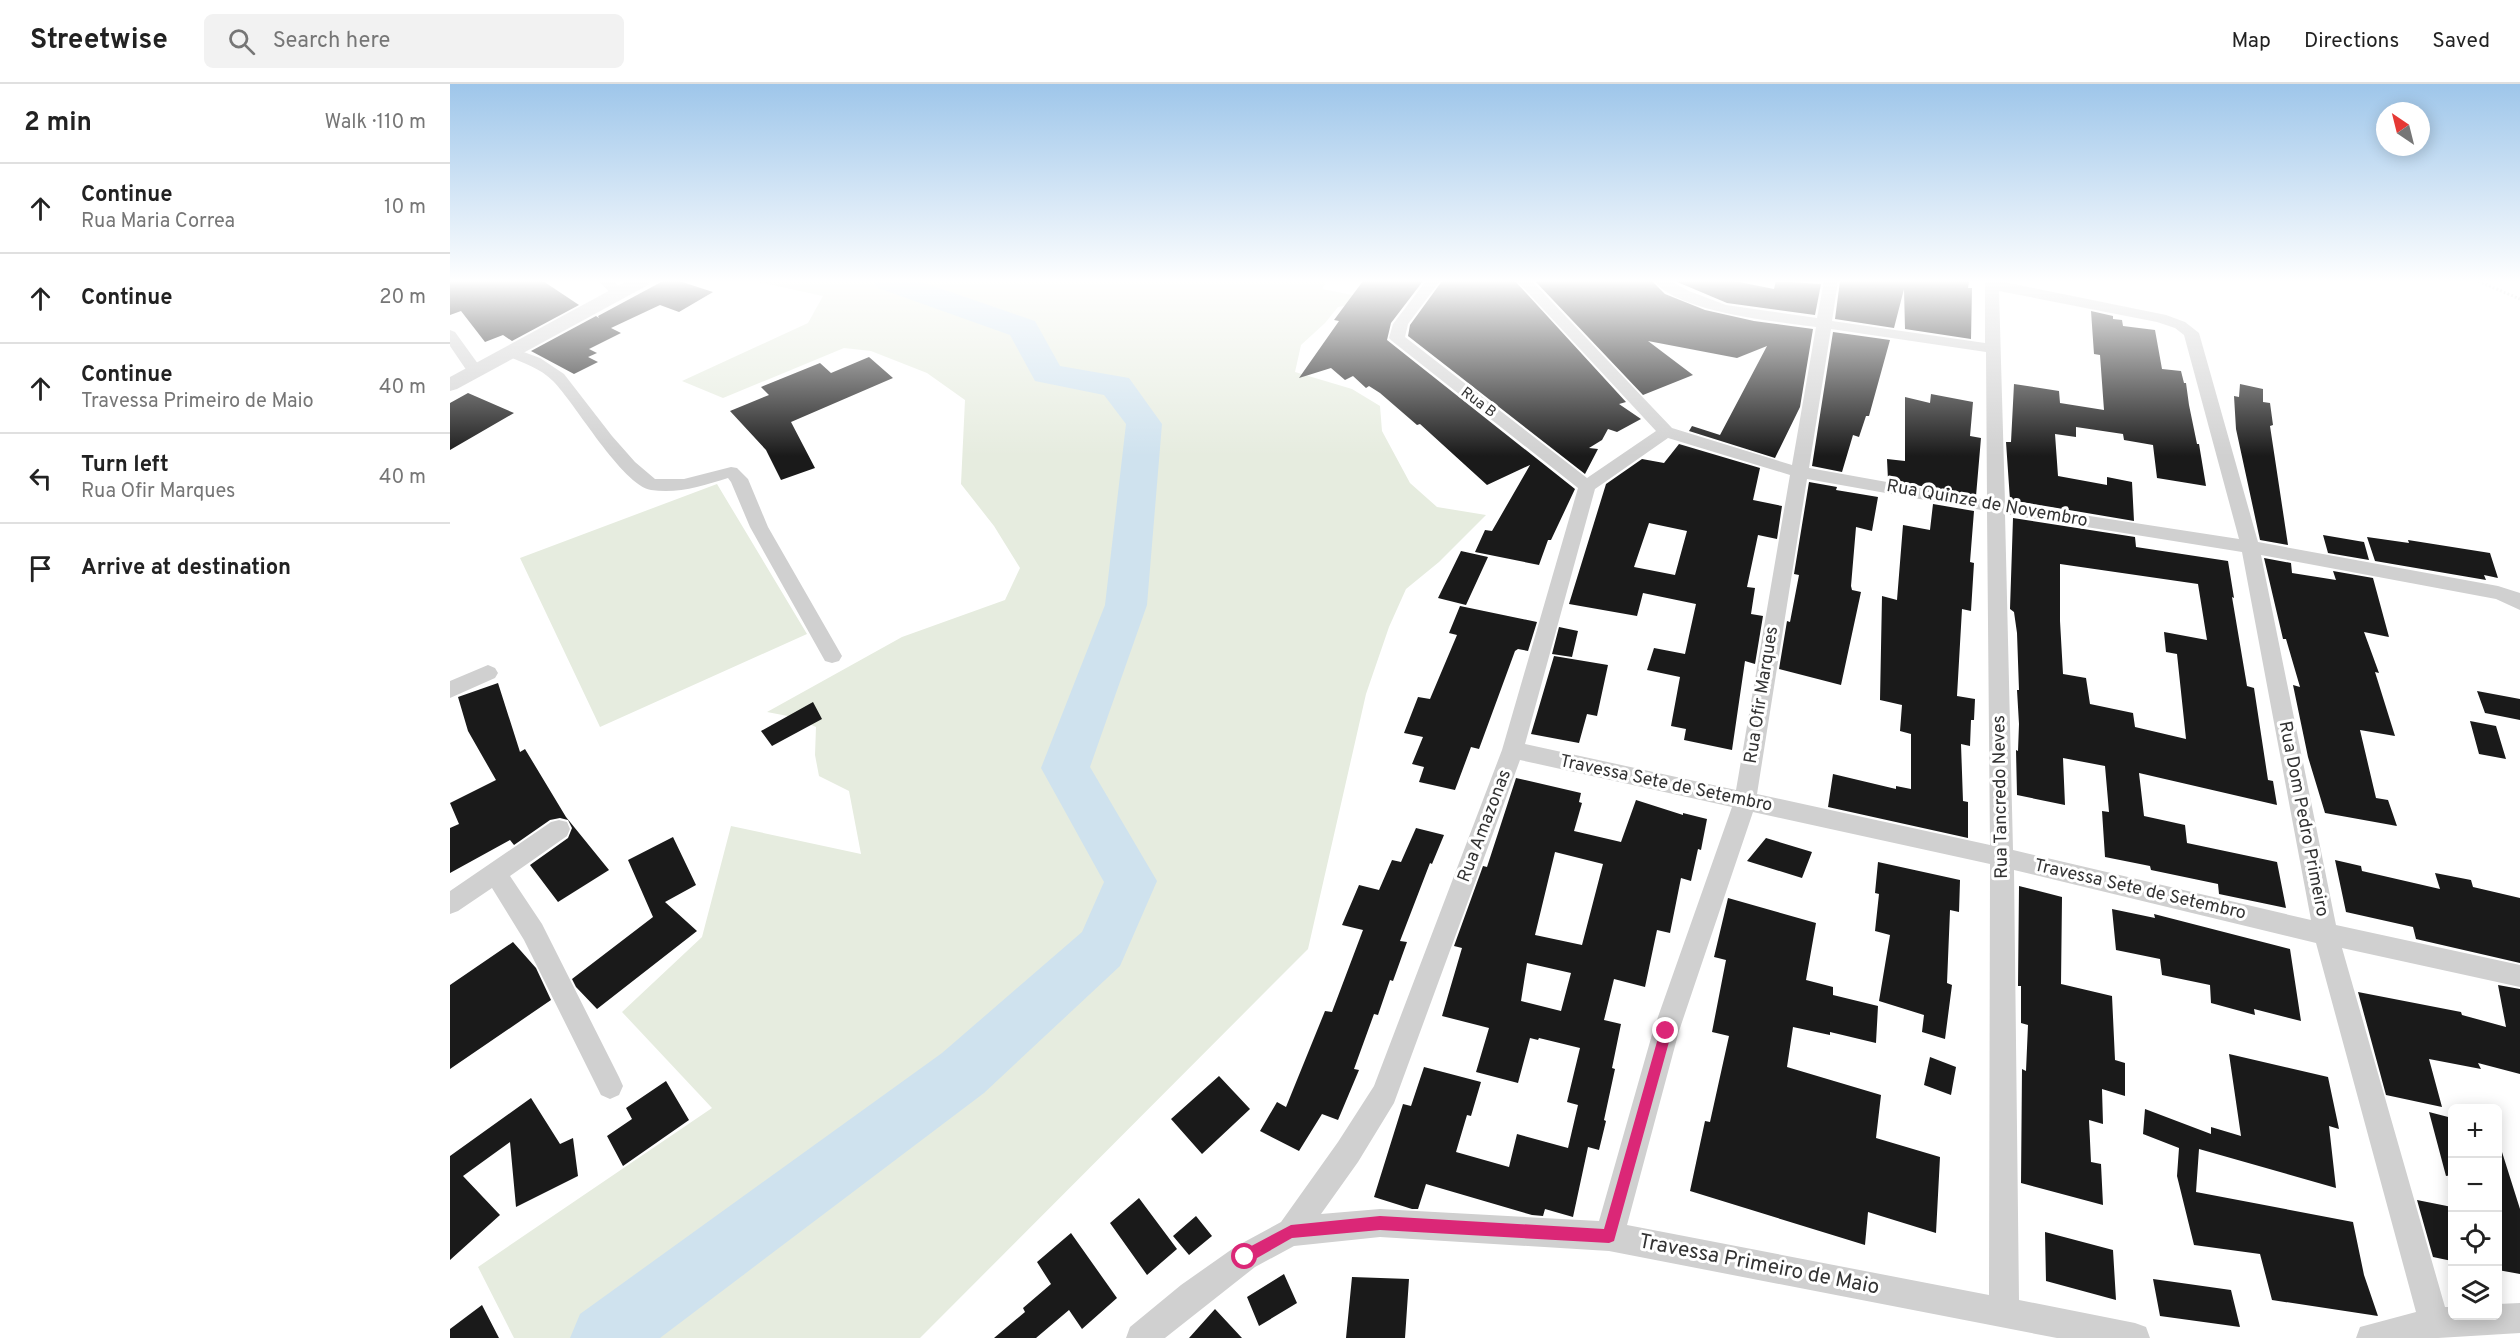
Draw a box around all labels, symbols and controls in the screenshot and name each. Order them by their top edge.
search box [204,14,624,68]
text: Streetwise [30,23,168,59]
icon: search [225,25,258,58]
text: Search here [273,28,390,55]
text: Map [2231,28,2271,55]
text: Directions [2304,28,2399,55]
text: Saved [2432,28,2490,55]
north arrow [2376,102,2430,156]
text: 2 min [24,107,92,140]
text: Walk · 110 m [325,110,426,136]
text: Continue [81,182,172,209]
icon: ahead [24,192,57,225]
text: 10 m [384,195,426,221]
text: Rua Maria Correa [81,209,235,235]
icon: ahead [24,282,57,315]
text: Continue [81,285,172,312]
text: 20 m [379,285,426,311]
text: Continue [81,362,172,389]
icon: ahead [24,372,57,405]
text: 40 m [379,375,426,401]
street label: Rua B [1456,384,1500,422]
text: Travessa Primeiro de Maio [81,389,314,415]
text: Turn left [81,452,169,479]
icon: left [24,462,57,495]
text: 40 m [379,465,426,491]
street label: Rua Quinze de Novembro [1885,475,2089,533]
text: Rua Ofir Marques [81,479,235,505]
icon: arrive [24,552,57,585]
text: Arrive at destination [81,555,291,582]
street label: Rua Ofir Marques [1740,625,1784,765]
street label: Rua Tancredo Neves [1988,715,2014,879]
street label: Rua Dom Pedro Primeiro [2273,719,2333,919]
street label: Travessa Sete de Setembro [1558,750,1774,818]
street label: Rua Amazonas [1453,766,1517,886]
street label: Travessa Sete de Setembro [2032,854,2248,926]
route end [1652,1017,1678,1043]
map controls [2448,1104,2502,1320]
button: + [2448,1104,2502,1158]
button: − [2448,1158,2502,1212]
button: locate [2448,1212,2502,1266]
street label: Travessa Primeiro de Maio [1636,1228,1882,1302]
route start [1231,1243,1257,1269]
button: layers [2448,1266,2502,1320]

